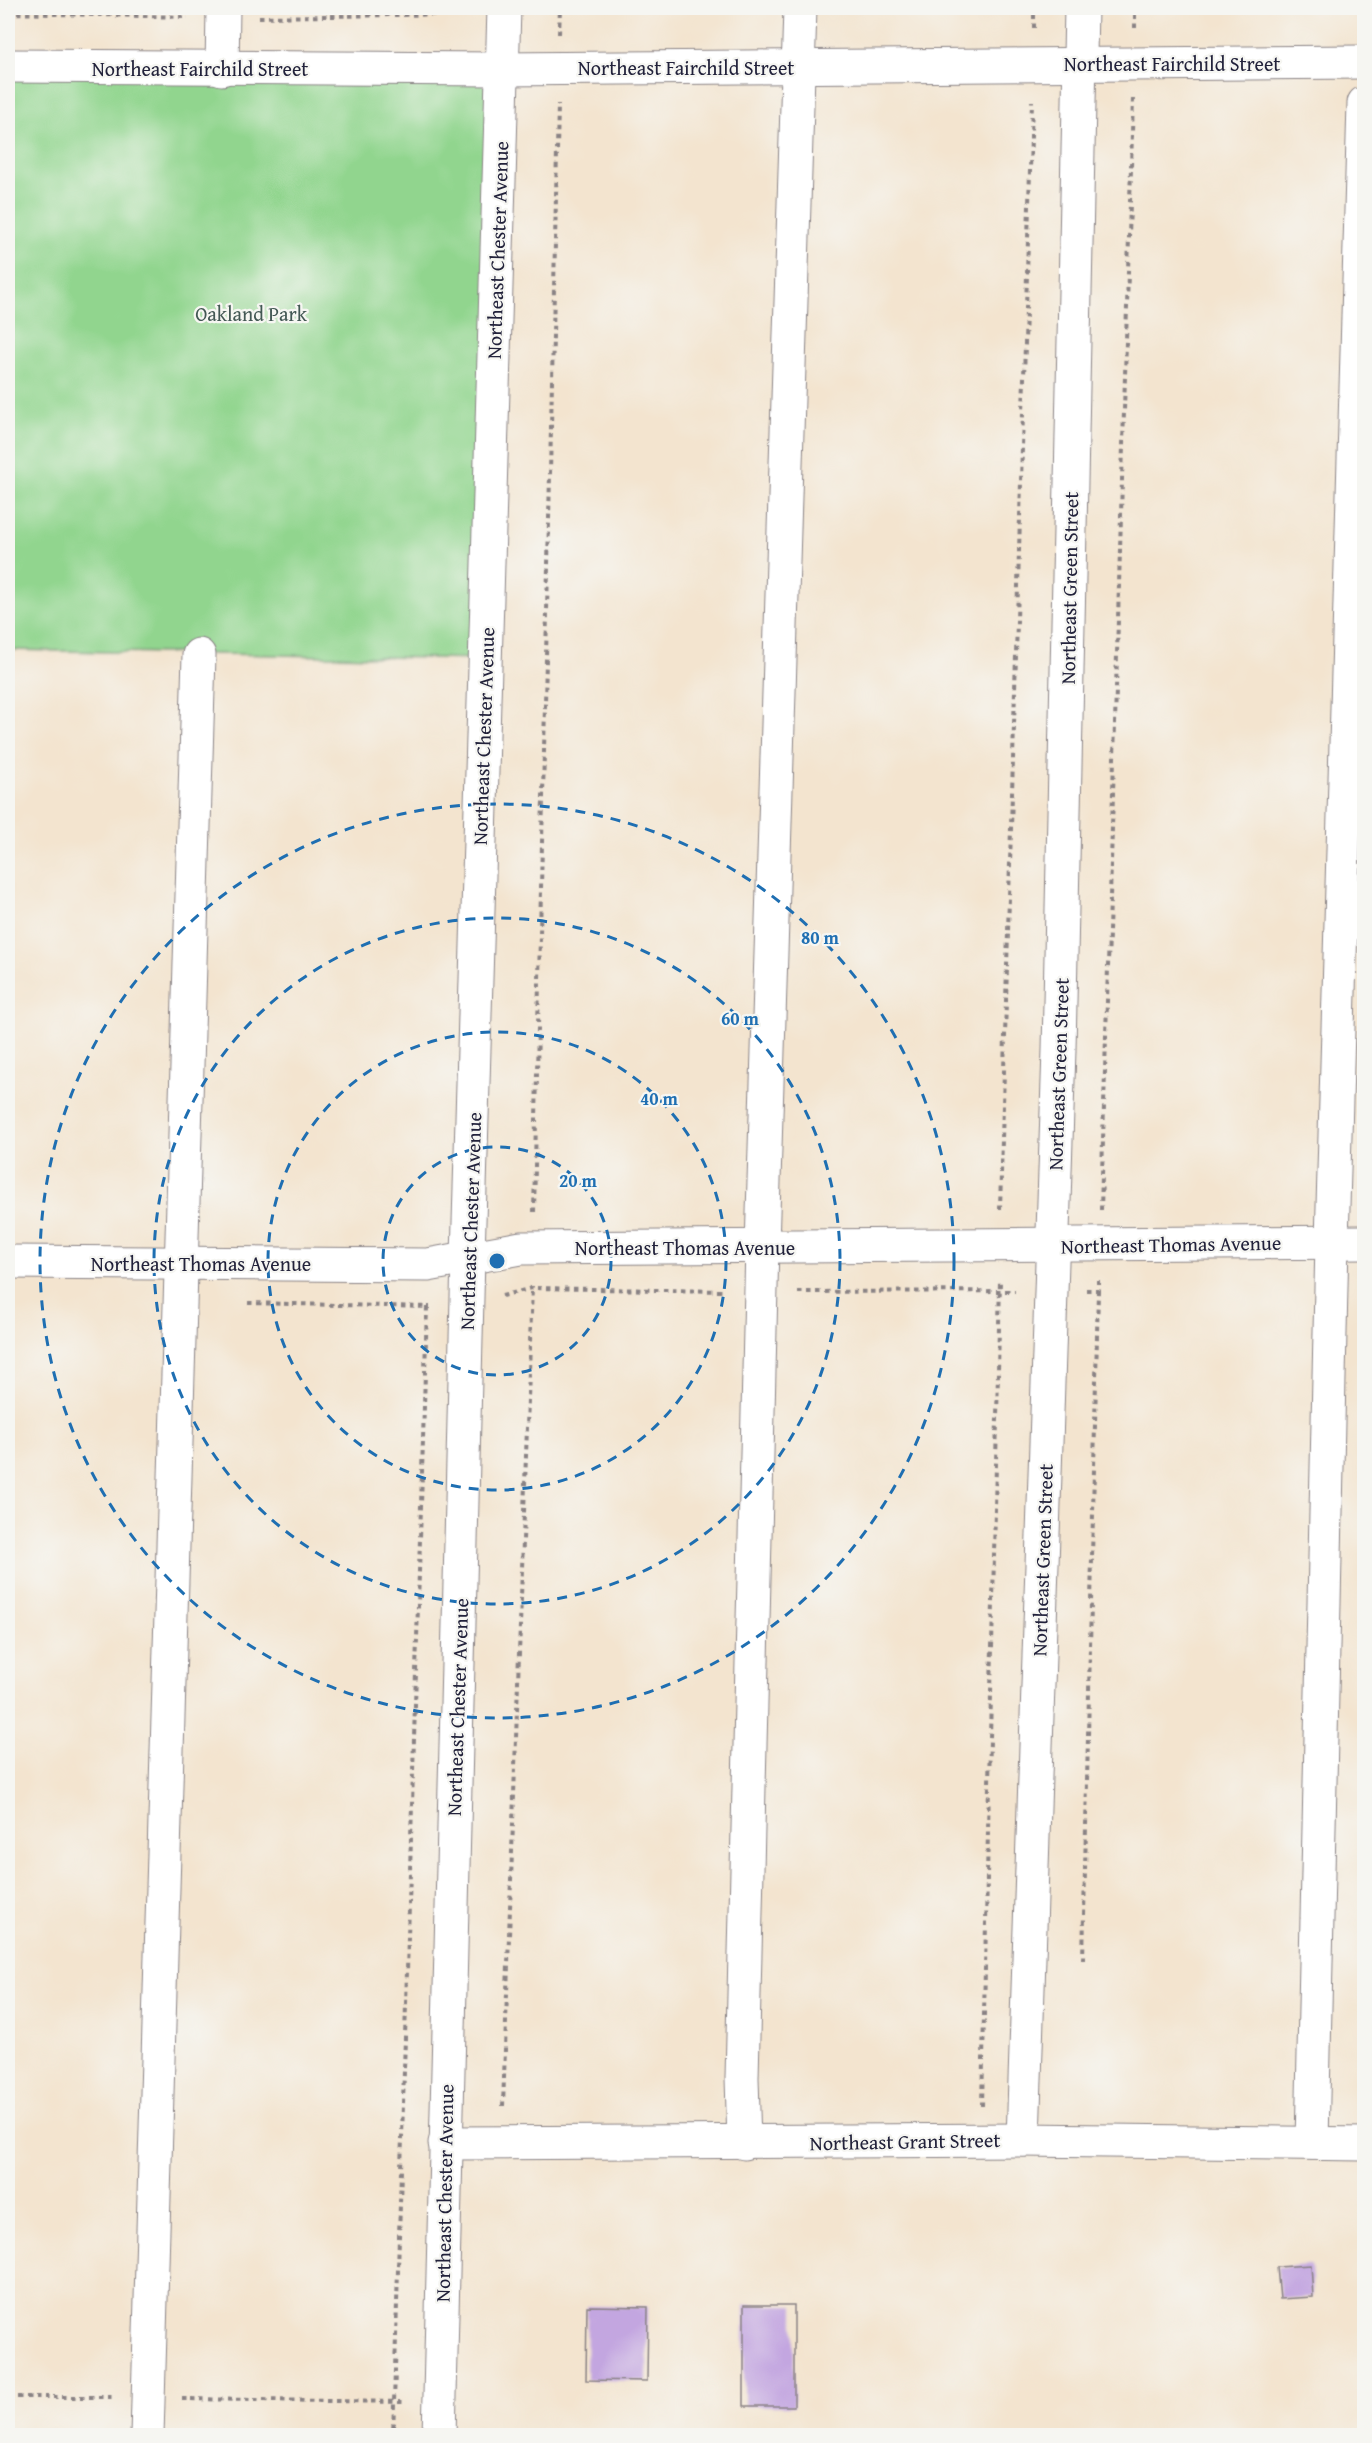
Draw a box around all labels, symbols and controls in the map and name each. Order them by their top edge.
street label: Northeast Fairchild Street [1064,49,1280,78]
street label: Northeast Fairchild Street [578,53,794,82]
street label: Northeast Fairchild Street [92,54,308,83]
street label: Northeast Chester Avenue [479,141,515,359]
park label: Oakland Park [195,299,308,328]
street label: Northeast Green Street [1053,491,1085,685]
street label: Northeast Chester Avenue [465,627,501,845]
text: 80 m [801,924,840,951]
street label: Northeast Green Street [1040,977,1076,1171]
text: 60 m [721,1005,760,1032]
text: 40 m [640,1085,679,1112]
street label: Northeast Chester Avenue [452,1112,488,1330]
text: 20 m [559,1167,598,1194]
street label: Northeast Thomas Avenue [1061,1228,1281,1260]
street label: Northeast Thomas Avenue [575,1233,795,1262]
street label: Northeast Thomas Avenue [91,1249,311,1278]
centre of rings [487,1251,507,1271]
street label: Northeast Green Street [1024,1463,1060,1657]
street label: Northeast Chester Avenue [439,1598,475,1816]
street label: Northeast Chester Avenue [428,2084,460,2302]
street label: Northeast Grant Street [809,2125,1001,2157]

